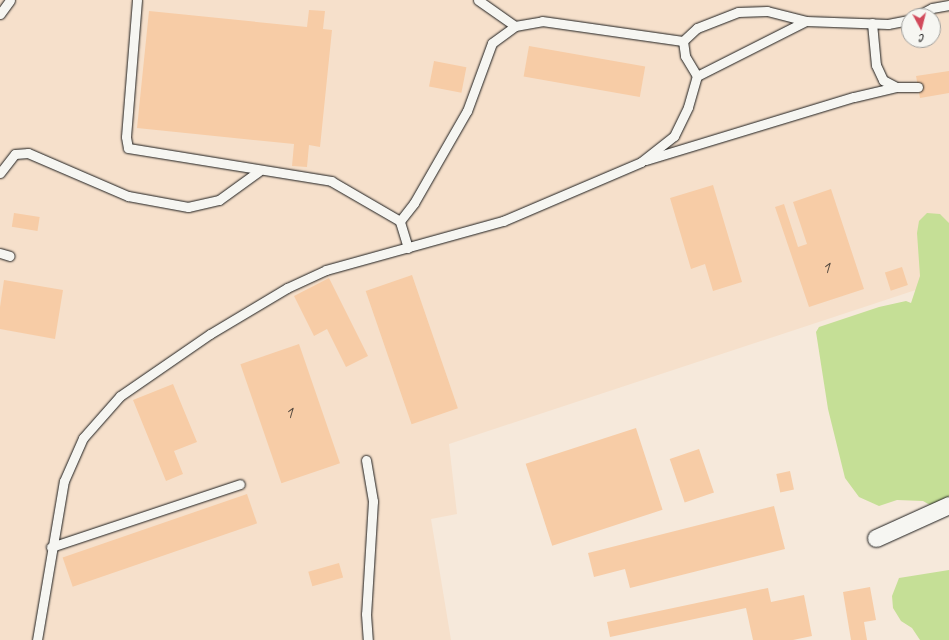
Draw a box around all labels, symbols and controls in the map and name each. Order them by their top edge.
north arrow [901,8,941,48]
text: С [919,32,926,46]
house number: 1 [822,258,830,278]
house number: 1 [285,403,293,423]

